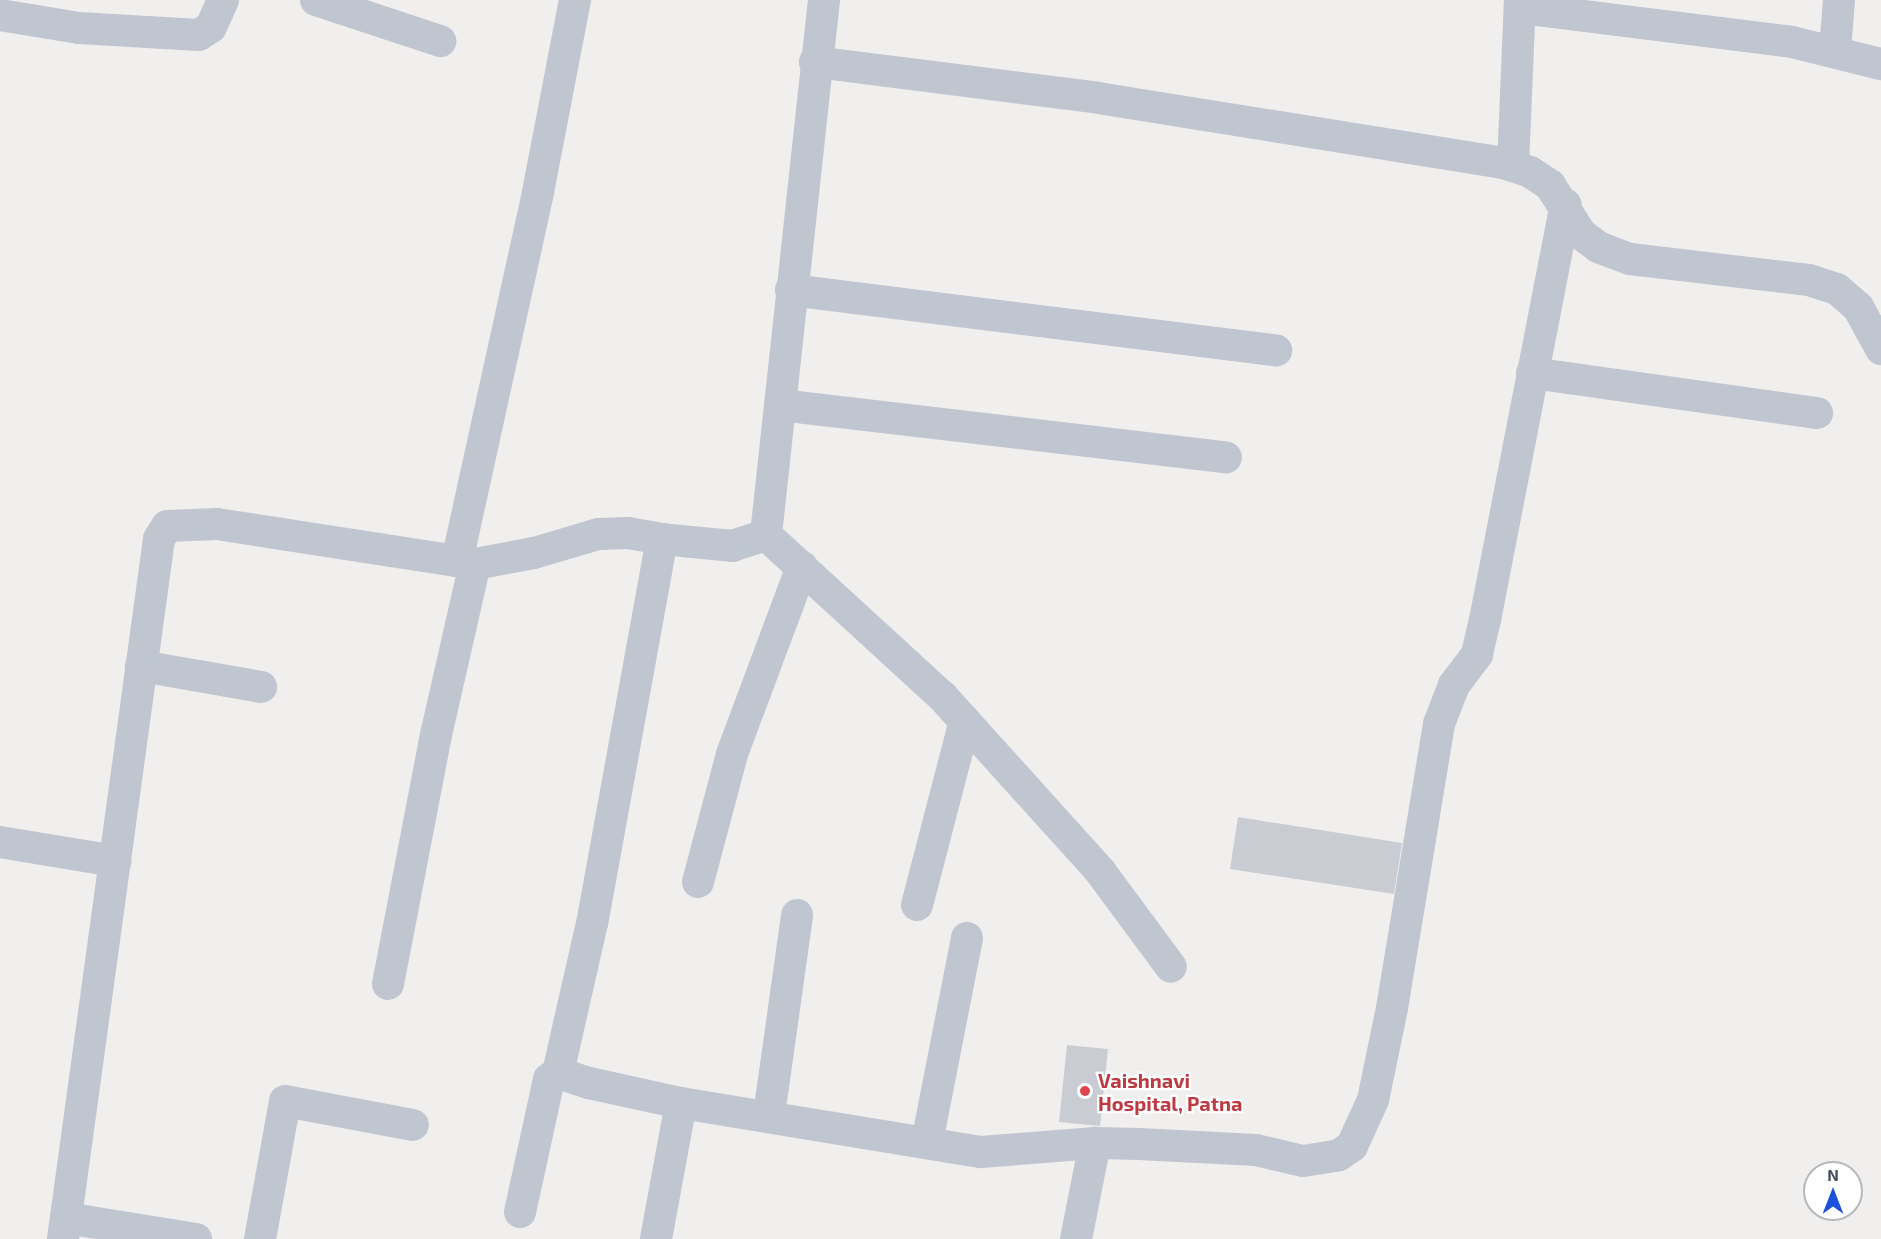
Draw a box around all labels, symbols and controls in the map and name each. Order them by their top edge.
place label: Vaishnavi Hospital, Patna [1098,1068,1242,1115]
marker: Vaishnavi Hospital, Patna [1076,1082,1094,1100]
north arrow [1803,1161,1863,1221]
text: N [1827,1165,1839,1184]

